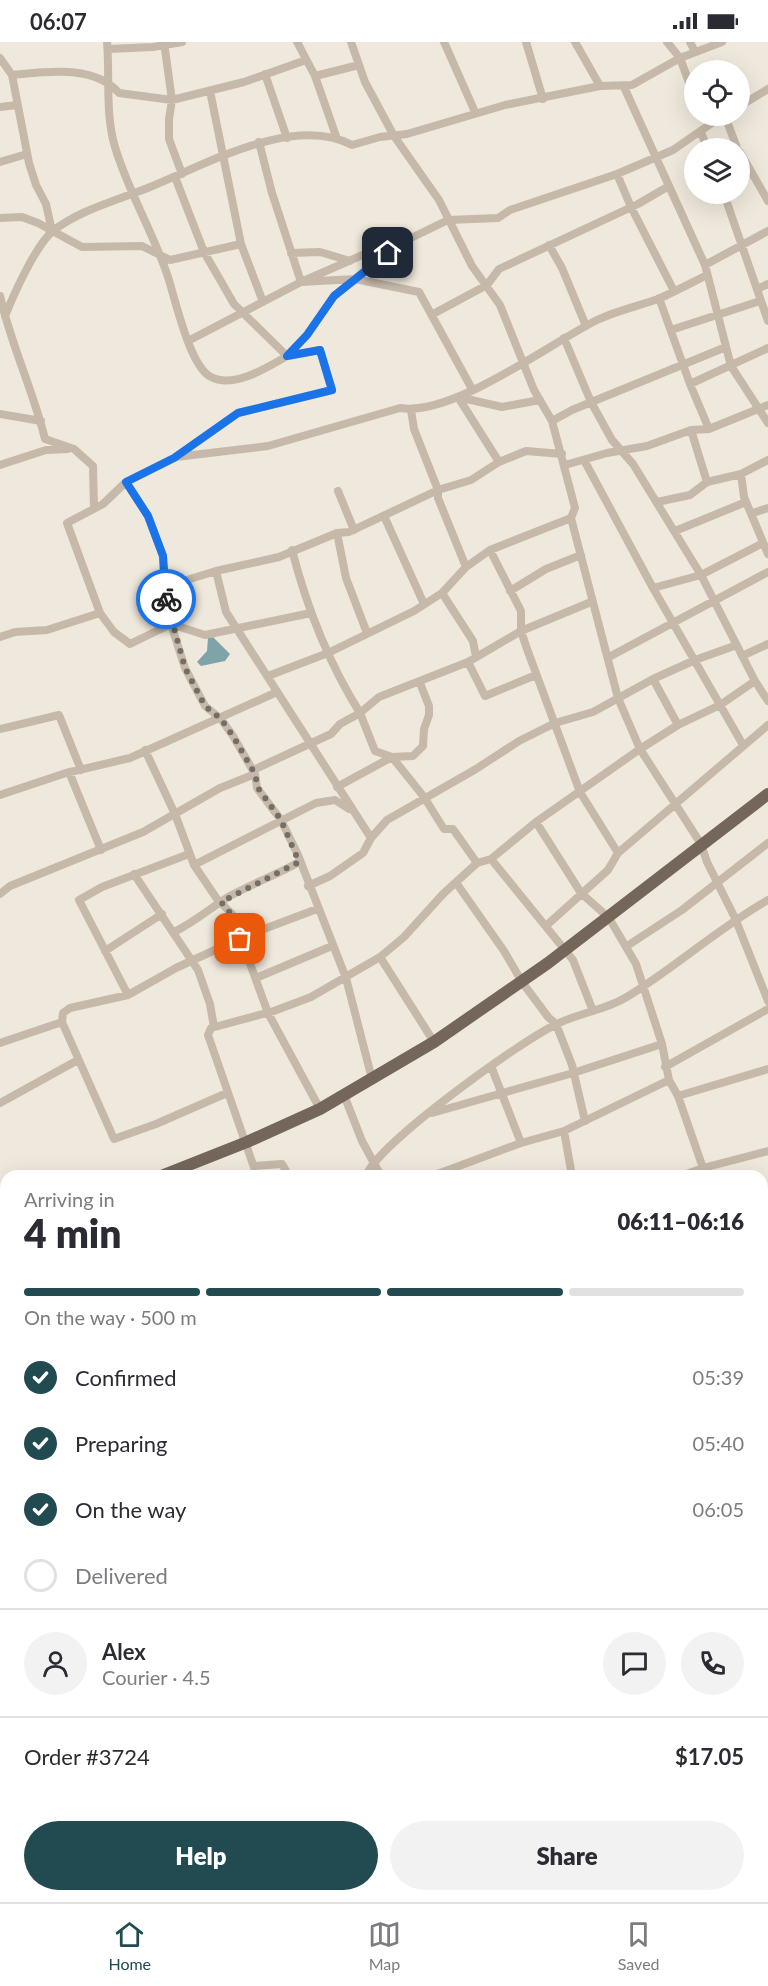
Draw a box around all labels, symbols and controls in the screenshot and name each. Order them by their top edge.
text: 06:07 [30,8,87,35]
map controls [684,60,750,204]
button: locate [684,60,750,126]
button: layers [684,138,750,204]
pin [362,227,413,278]
icon: home [371,236,404,269]
courier [136,569,196,629]
icon: bike [150,583,183,616]
pin [214,913,265,964]
icon: bag [223,922,256,955]
text: Arriving in [24,1187,115,1211]
text: 06:11–06:16 [618,1208,744,1235]
text: 4 min [24,1210,121,1256]
text: On the way · 500 m [24,1305,197,1329]
icon: check [24,1361,57,1394]
text: Confirmed [75,1364,177,1391]
text: 05:39 [693,1365,744,1389]
icon: check [24,1427,57,1460]
text: Preparing [75,1430,167,1457]
text: 05:40 [693,1431,744,1455]
icon: check [24,1493,57,1526]
text: On the way [75,1496,186,1523]
text: 06:05 [693,1497,744,1521]
text: Delivered [75,1562,168,1589]
button: person [24,1632,87,1695]
button: chat [603,1632,666,1695]
button: phone [681,1632,744,1695]
text: Alex [102,1638,146,1665]
text: Courier · 4.5 [102,1665,211,1689]
text: Order #3724 [24,1743,150,1770]
text: $17.05 [675,1743,744,1770]
button: Help [24,1821,378,1890]
button: Share [390,1821,744,1890]
tab: Home [108,1918,151,1973]
tab: Map [368,1918,401,1973]
tab: Saved [618,1918,660,1973]

